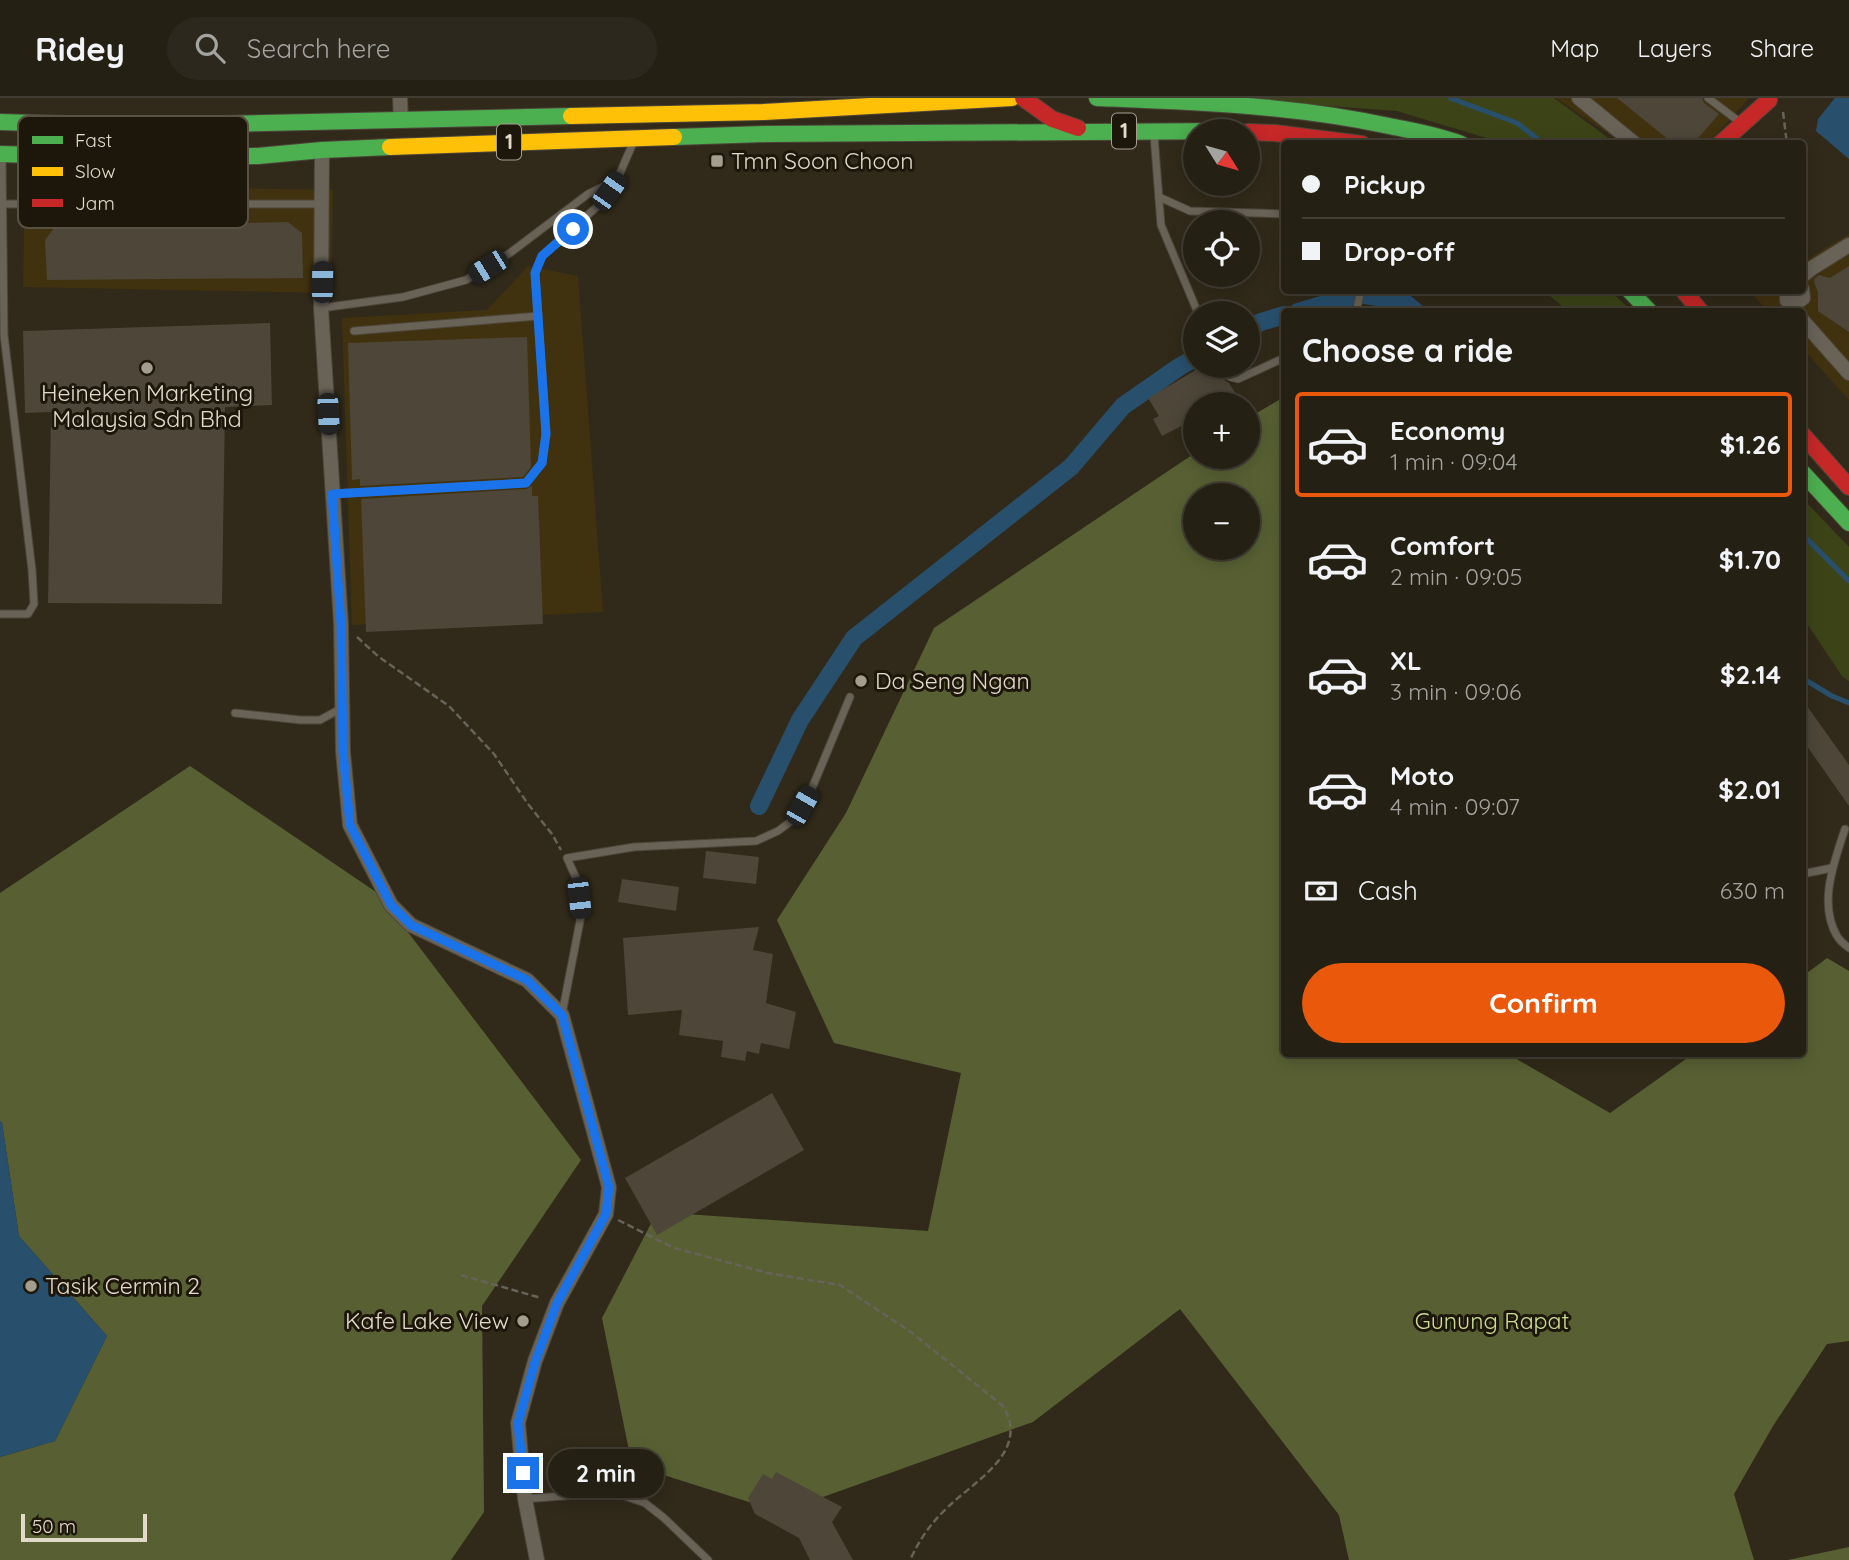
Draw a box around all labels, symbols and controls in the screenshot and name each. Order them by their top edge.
search box [167,17,657,80]
text: Ridey [35,28,125,69]
icon: search [191,29,229,67]
text: Search here [247,32,390,65]
text: Map [1550,33,1599,63]
text: Layers [1637,33,1712,63]
text: Share [1750,33,1814,63]
road number: 1 [1112,114,1136,148]
legend [18,116,248,228]
north arrow [1183,119,1260,196]
map controls [1183,119,1260,560]
road number: 1 [497,124,521,159]
text: Fast [75,128,112,152]
place label: Tmn Soon Choon [731,146,914,175]
marker: Tmn Soon Choon [709,153,725,169]
text: Slow [75,159,116,183]
car [589,168,630,214]
text: Pickup [1344,168,1426,201]
text: Jam [75,191,115,215]
button: locate [1183,210,1260,287]
route start [557,213,589,245]
text: Drop-off [1344,235,1455,268]
car [465,247,512,287]
car [312,261,333,303]
button: layers [1183,301,1260,378]
text: Choose a ride [1302,330,1514,370]
marker: Heineken Marketing Malaysia Sdn Bhd [139,360,155,376]
place label: Heineken Marketing Malaysia Sdn Bhd [41,378,253,433]
car [317,392,340,436]
button: + [1183,392,1260,469]
icon: car [1306,413,1369,476]
text: Economy [1390,414,1505,447]
text: $1.26 [1720,428,1781,461]
text: 1 min · 09:04 [1390,447,1518,476]
button: − [1183,483,1260,560]
icon: car [1306,528,1369,591]
text: Comfort [1390,529,1495,562]
text: $1.70 [1719,543,1781,576]
text: 2 min · 09:05 [1390,562,1522,591]
icon: car [1306,643,1369,706]
text: XL [1390,644,1422,677]
text: $2.14 [1720,658,1781,691]
place label: Da Seng Ngan [875,666,1030,695]
marker: Da Seng Ngan [853,673,869,689]
text: 3 min · 09:06 [1390,677,1521,706]
icon: car [1306,758,1369,821]
text: Moto [1390,759,1454,792]
text: $2.01 [1718,773,1781,806]
car [783,783,822,829]
text: 4 min · 09:07 [1390,792,1520,821]
icon: cash [1302,872,1340,910]
text: Cash [1358,874,1418,907]
car [567,876,592,920]
text: 630 m [1720,876,1785,905]
button: Confirm [1302,963,1785,1043]
place label: Tasik Cermin 2 [45,1271,200,1300]
marker: Tasik Cermin 2 [23,1278,39,1294]
place label: Kafe Lake View [345,1306,509,1335]
park label: Gunung Rapat [1415,1306,1569,1335]
marker: Kafe Lake View [515,1313,531,1329]
callout: 2 min [548,1448,663,1498]
route end [507,1457,539,1489]
text: 2 min [576,1459,636,1488]
scale bar [21,1511,147,1543]
text: 50 m [32,1514,76,1538]

